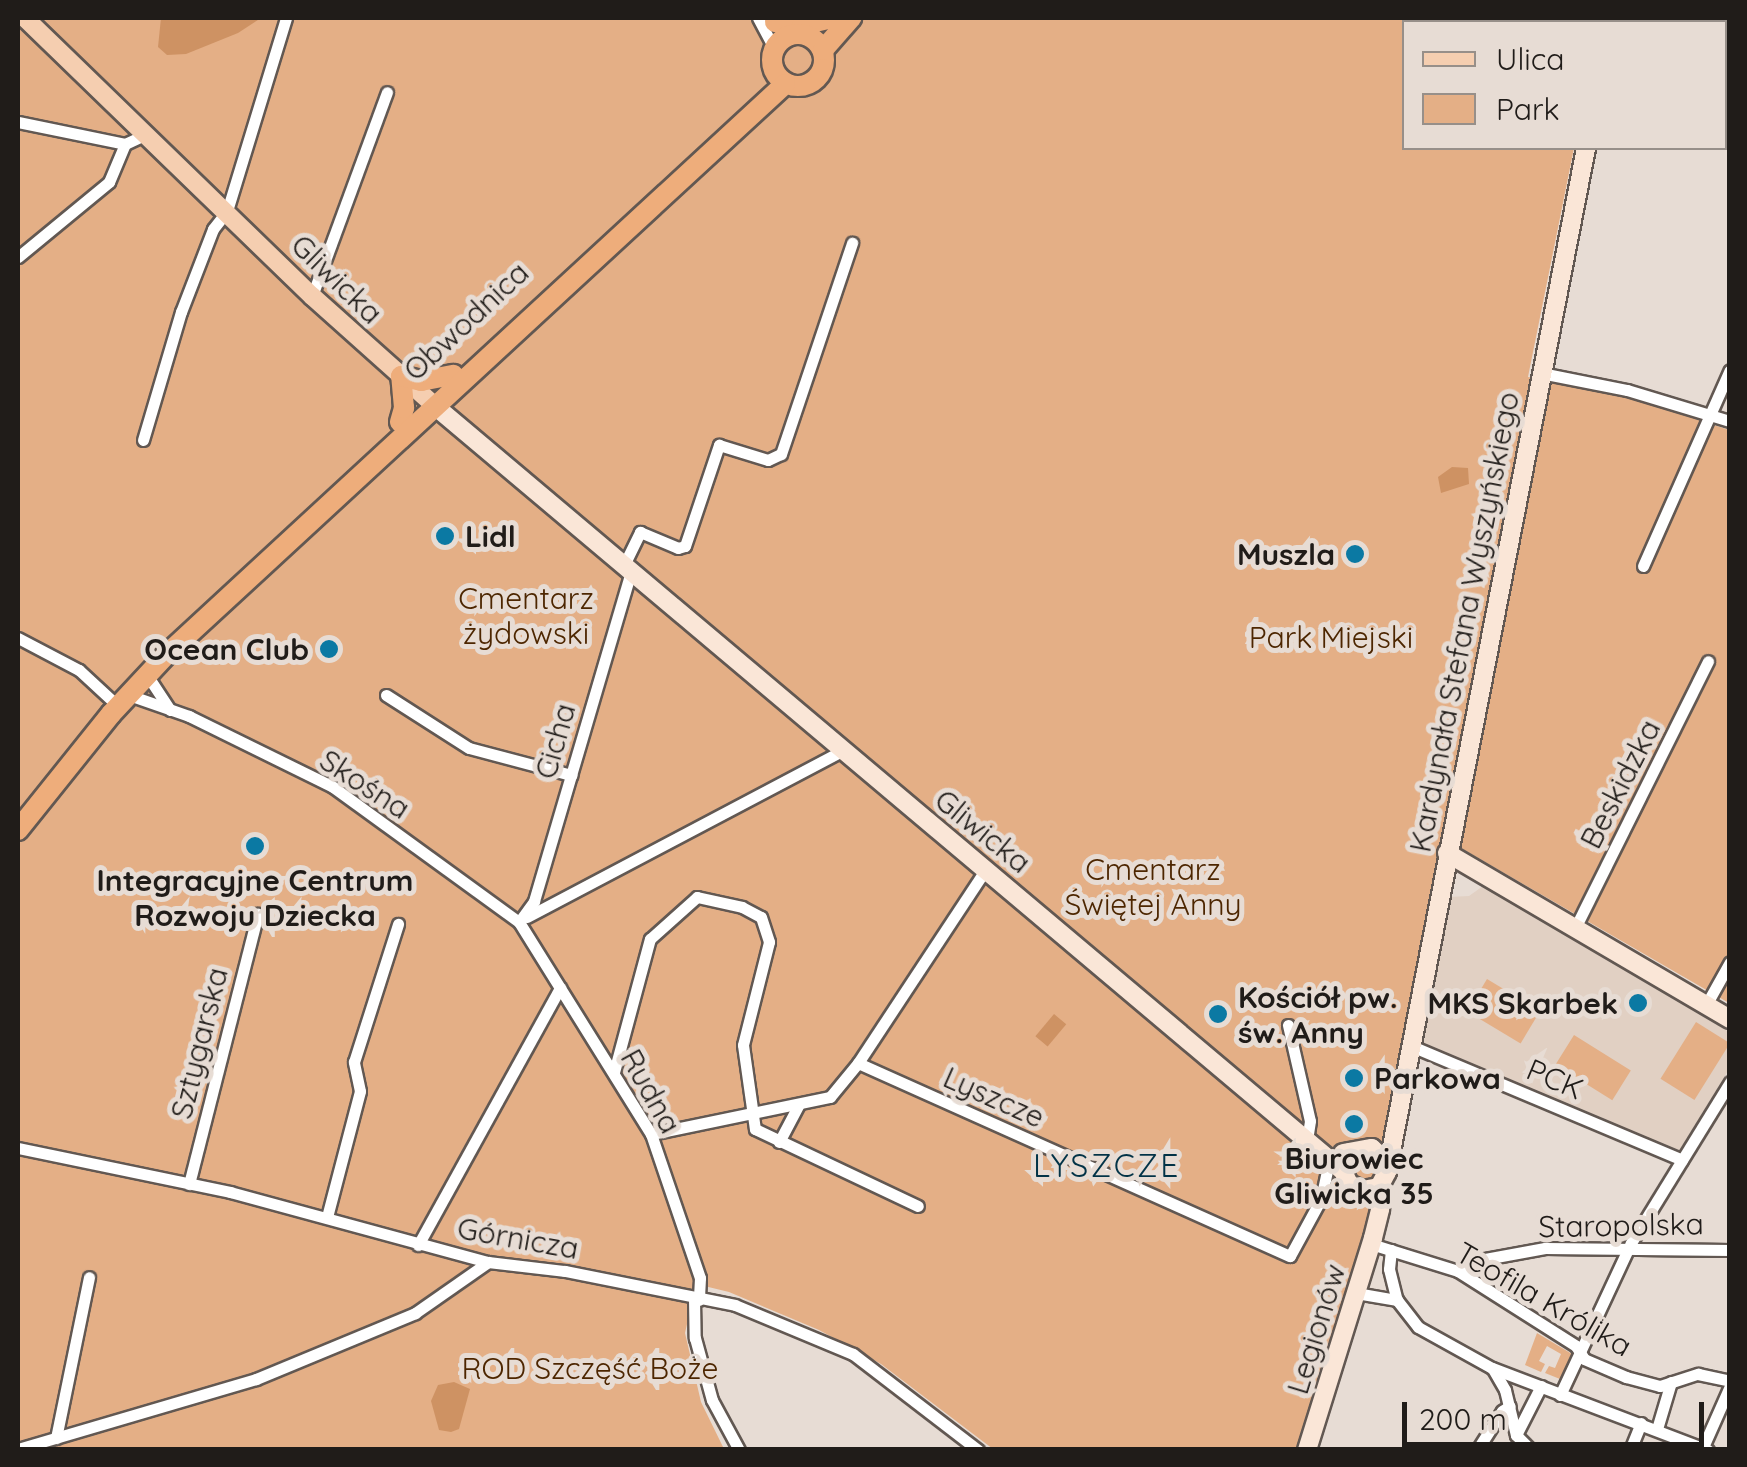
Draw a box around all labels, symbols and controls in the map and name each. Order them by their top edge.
legend [1402,20,1727,150]
text: Ulica [1496,40,1564,78]
text: Park [1496,90,1560,128]
street label: Gliwicka [284,227,390,331]
street label: Obwodnica [396,254,536,388]
street label: Kardynała Stefana Wyszyńskiego [1402,389,1526,855]
place label: Lidl [465,518,516,554]
marker: Lidl [434,525,456,547]
place label: Muszla [1237,536,1335,572]
marker: Muszla [1344,543,1366,565]
park label: Cmentarz żydowski [458,580,594,650]
park label: Park Miejski [1249,619,1413,655]
place label: Ocean Club [144,631,309,667]
marker: Ocean Club [318,638,340,660]
street label: Cicha [527,699,583,783]
street label: Beskidzka [1572,714,1668,854]
street label: Skośna [313,742,417,826]
street label: Gliwicka [928,782,1038,880]
marker: Integracyjne Centrum Rozwoju Dziecka [244,835,266,857]
park label: Cmentarz Świętej Anny [1064,851,1242,922]
place label: Integracyjne Centrum Rozwoju Dziecka [97,862,413,932]
street label: Sztygarska [163,964,235,1122]
place label: Kościół pw. św. Anny [1238,979,1397,1050]
place label: MKS Skarbek [1427,985,1618,1021]
marker: MKS Skarbek [1627,992,1649,1014]
marker: Kościół pw. św. Anny [1207,1003,1229,1025]
street label: Rudna [613,1043,689,1139]
street label: PCK [1521,1051,1589,1107]
street label: Lyszcze [938,1059,1050,1135]
place label: Parkowa [1374,1060,1501,1096]
marker: Parkowa [1343,1067,1365,1089]
marker: Biurowiec Gliwicka 35 [1343,1113,1365,1135]
place label: Biurowiec Gliwicka 35 [1274,1140,1434,1210]
district label: LYSZCZE [1033,1146,1181,1184]
street label: Staropolska [1538,1206,1704,1244]
street label: Górnicza [455,1210,581,1266]
street label: Teofila Królika [1450,1234,1638,1364]
street label: Legionów [1279,1260,1353,1398]
park label: ROD Szczęść Boże [462,1350,718,1386]
scale bar [1407,1382,1710,1444]
text: 200 m [1419,1400,1507,1438]

